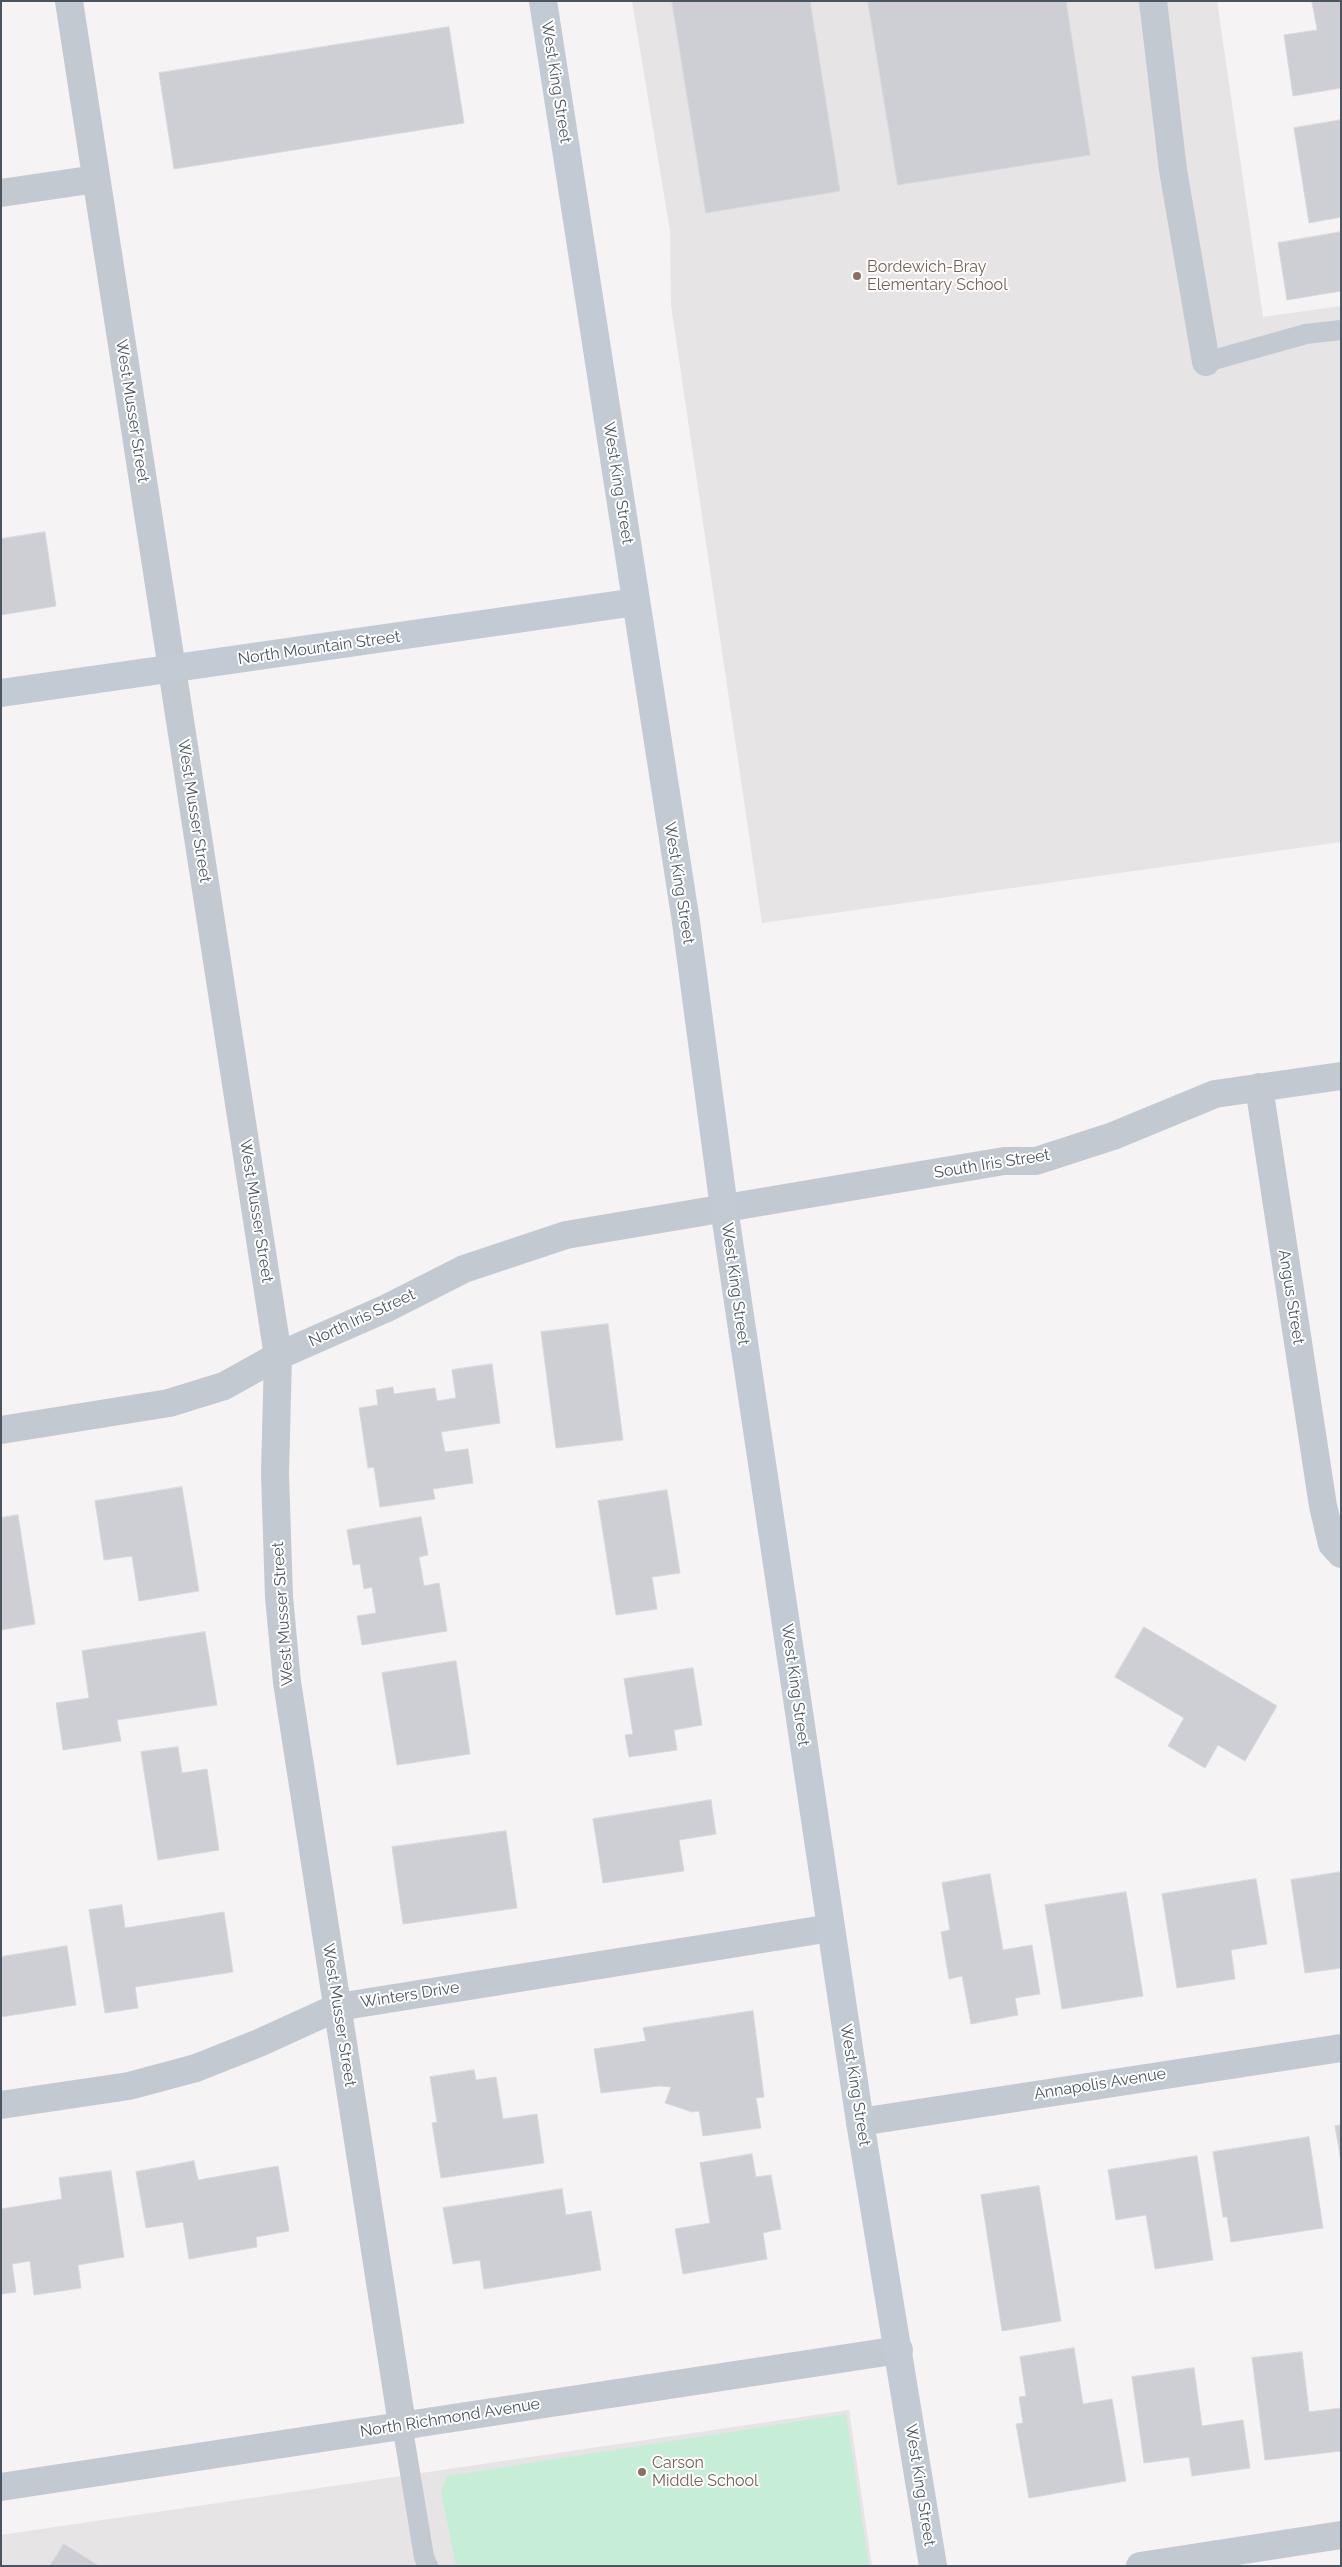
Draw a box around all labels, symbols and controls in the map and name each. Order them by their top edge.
street label: West King Street [537,19,575,145]
place label: Bordewich-Bray Elementary School [867,257,1007,295]
marker: Bordewich-Bray Elementary School [851,270,863,282]
street label: West Musser Street [111,338,153,484]
street label: West King Street [599,420,637,546]
street label: North Mountain Street [237,627,401,669]
street label: West Musser Street [173,738,215,884]
street label: West King Street [660,820,698,946]
street label: West Musser Street [235,1138,277,1284]
street label: South Iris Street [933,1145,1051,1183]
street label: West King Street [717,1221,753,1347]
street label: Angus Street [1274,1248,1308,1346]
street label: North Iris Street [306,1285,418,1351]
street label: West Musser Street [268,1541,298,1687]
street label: West King Street [777,1622,813,1748]
street label: West Musser Street [318,1942,360,2088]
street label: Winters Drive [359,1978,461,2012]
street label: West King Street [836,2022,874,2148]
street label: Annapolis Avenue [1033,2064,1167,2104]
street label: North Richmond Avenue [359,2394,541,2442]
street label: West King Street [901,2422,939,2548]
place label: Carson Middle School [652,2453,758,2491]
marker: Carson Middle School [636,2466,648,2478]

